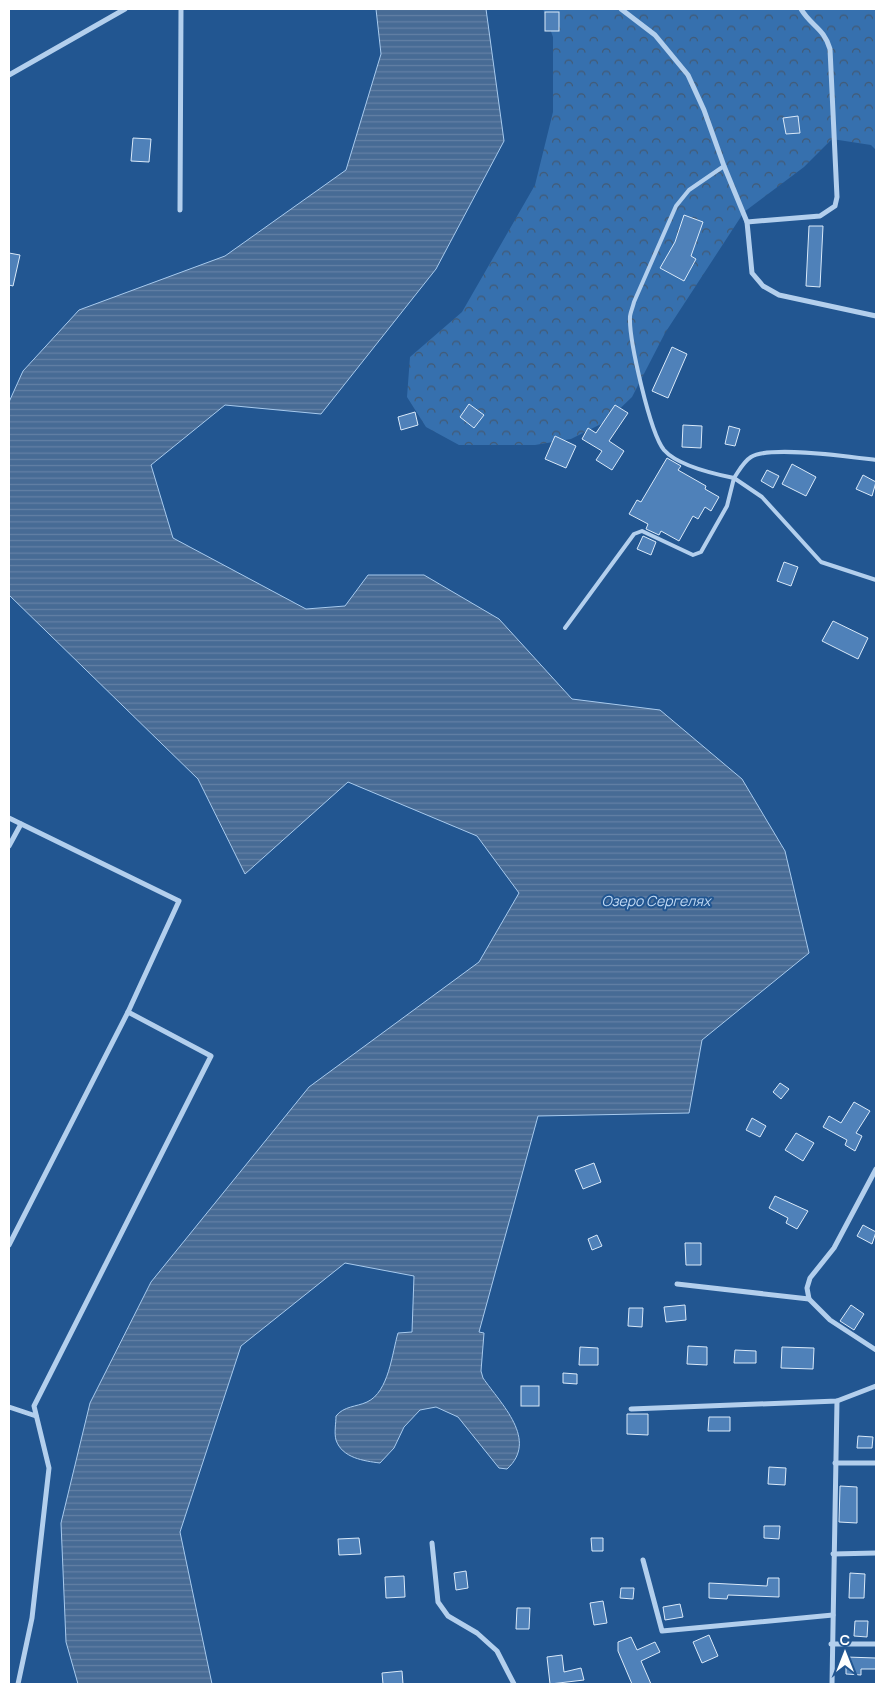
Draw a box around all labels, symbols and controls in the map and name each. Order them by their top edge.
water label: Озеро Сергелях [602,891,713,910]
north arrow [820,1628,870,1678]
text: С [840,1630,850,1649]

